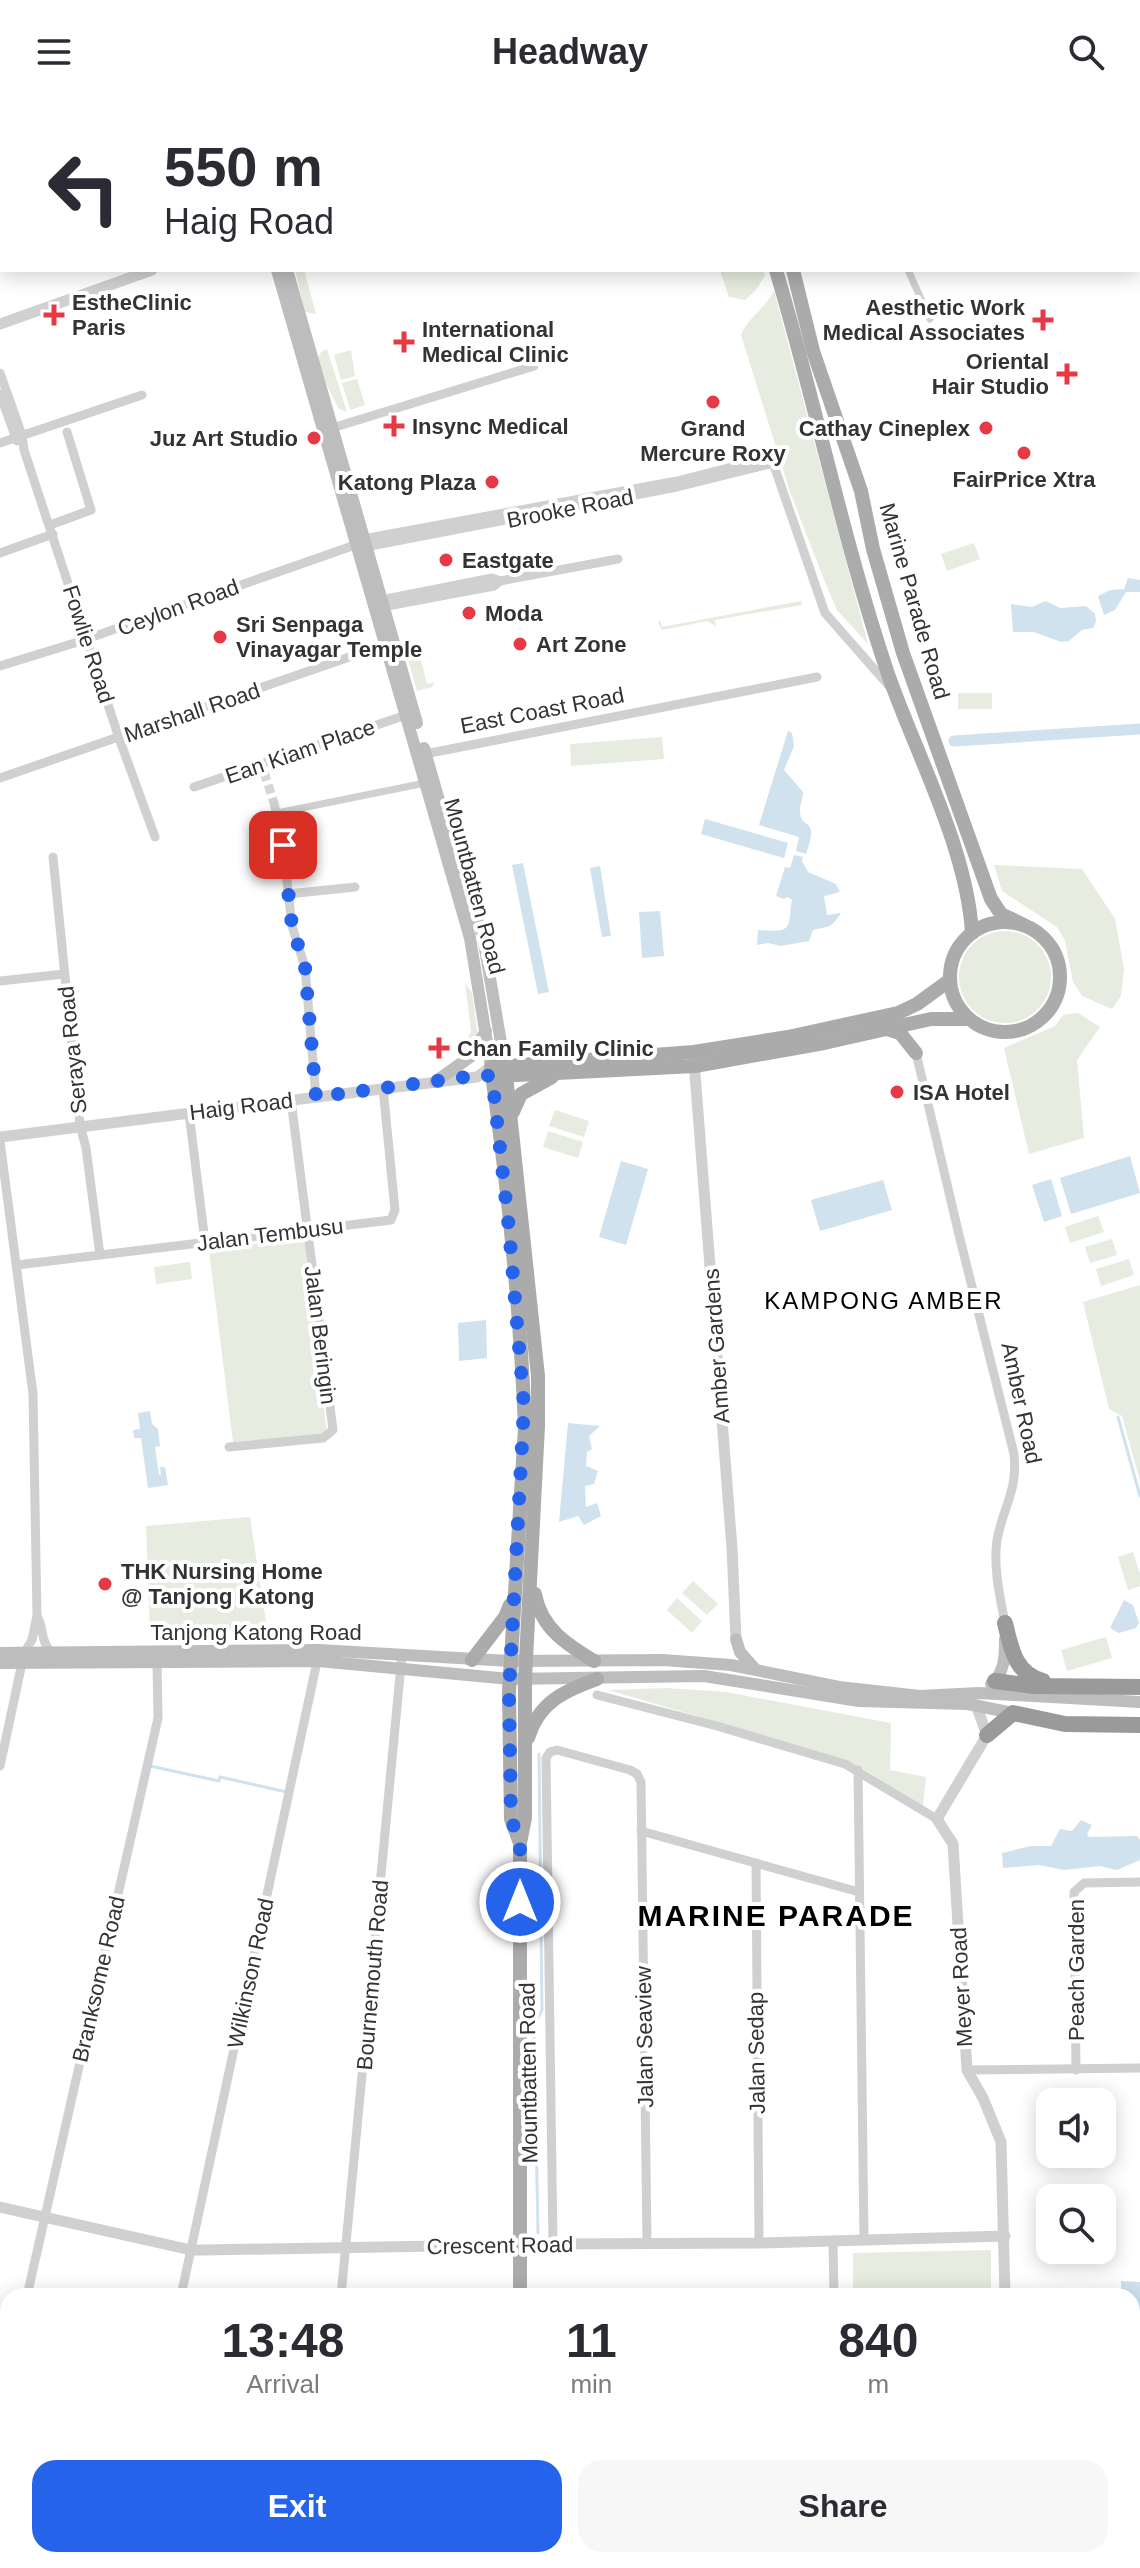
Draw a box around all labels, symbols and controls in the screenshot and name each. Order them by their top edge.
icon: menu [32,30,76,74]
icon: search [1064,30,1108,74]
text: Headway [492,31,648,72]
text: 550 m [164,135,323,198]
icon: left [32,136,136,240]
text: Haig Road [164,201,334,242]
place label: EstheClinic Paris [72,290,192,340]
place label: Aesthetic Work Medical Associates [823,295,1026,345]
marker: EstheClinic Paris [43,304,65,326]
marker: Aesthetic Work Medical Associates [1032,309,1054,331]
place label: International Medical Clinic [422,317,569,367]
marker: International Medical Clinic [393,331,415,353]
place label: Oriental Hair Studio [932,349,1049,399]
marker: Oriental Hair Studio [1056,363,1078,385]
marker: Grand Mercure Roxy [704,393,722,411]
place label: Insync Medical [412,414,569,439]
marker: Insync Medical [383,415,405,437]
place label: Grand Mercure Roxy [640,416,787,466]
place label: Cathay Cineplex [799,416,971,441]
marker: Cathay Cineplex [977,419,995,437]
place label: Juz Art Studio [150,426,298,451]
marker: Juz Art Studio [305,429,323,447]
marker: FairPrice Xtra [1015,444,1033,462]
place label: FairPrice Xtra [952,467,1096,492]
place label: Katong Plaza [338,470,477,495]
marker: Katong Plaza [483,473,501,491]
street label: Brooke Road [505,484,636,533]
street label: Marine Parade Road [875,500,955,702]
place label: Eastgate [462,548,554,573]
marker: Eastgate [437,551,455,569]
street label: Ceylon Road [114,574,242,641]
street label: Fowlie Road [58,582,119,706]
place label: Moda [485,601,543,626]
marker: Moda [460,604,478,622]
place label: Sri Senpaga Vinayagar Temple [236,612,422,662]
marker: Sri Senpaga Vinayagar Temple [211,628,229,646]
place label: Art Zone [536,632,626,657]
marker: Art Zone [511,635,529,653]
street label: Marshall Road [121,678,263,747]
street label: East Coast Road [458,682,626,739]
street label: Ean Kiam Place [222,714,378,789]
street label: Mountbatten Road [439,795,510,977]
pin [249,811,317,879]
icon: arrive [261,823,305,867]
street label: Seraya Road [53,985,92,1115]
place label: Chan Family Clinic [457,1036,654,1061]
marker: Chan Family Clinic [428,1037,450,1059]
place label: ISA Hotel [913,1080,1010,1105]
marker: ISA Hotel [888,1083,906,1101]
street label: Haig Road [188,1088,294,1125]
street label: Jalan Tembusu [195,1213,345,1256]
street label: Jalan Beringin [300,1264,341,1406]
street label: Amber Gardens [699,1268,734,1424]
district label: KAMPONG AMBER [764,1287,1004,1314]
street label: Amber Road [996,1340,1047,1466]
place label: THK Nursing Home @ Tanjong Katong [121,1559,323,1609]
marker: THK Nursing Home @ Tanjong Katong [96,1575,114,1593]
street label: Tanjong Katong Road [150,1620,362,1645]
position arrow [478,1860,562,1944]
street label: Bournemouth Road [352,1879,393,2071]
street label: Branksome Road [67,1893,130,2065]
street label: Wilkinson Road [222,1896,279,2050]
district label: MARINE PARADE [637,1899,915,1932]
street label: Peach Garden [1064,1899,1089,2041]
street label: Meyer Road [946,1926,977,2047]
street label: Jalan Seaview [631,1966,658,2108]
street label: Mountbatten Road [514,1982,543,2164]
street label: Jalan Sedap [743,1992,770,2114]
map controls [1036,2088,1116,2264]
button: sound [1036,2088,1116,2168]
button: search [1036,2184,1116,2264]
street label: Crescent Road [426,2232,574,2259]
text: 13:48 [222,2314,344,2367]
text: 11 [566,2314,617,2367]
text: 840 [838,2314,918,2367]
text: Arrival [246,2369,320,2399]
text: min [570,2369,612,2399]
text: m [868,2369,889,2399]
button: Exit [32,2460,562,2552]
button: Share [578,2460,1108,2552]

